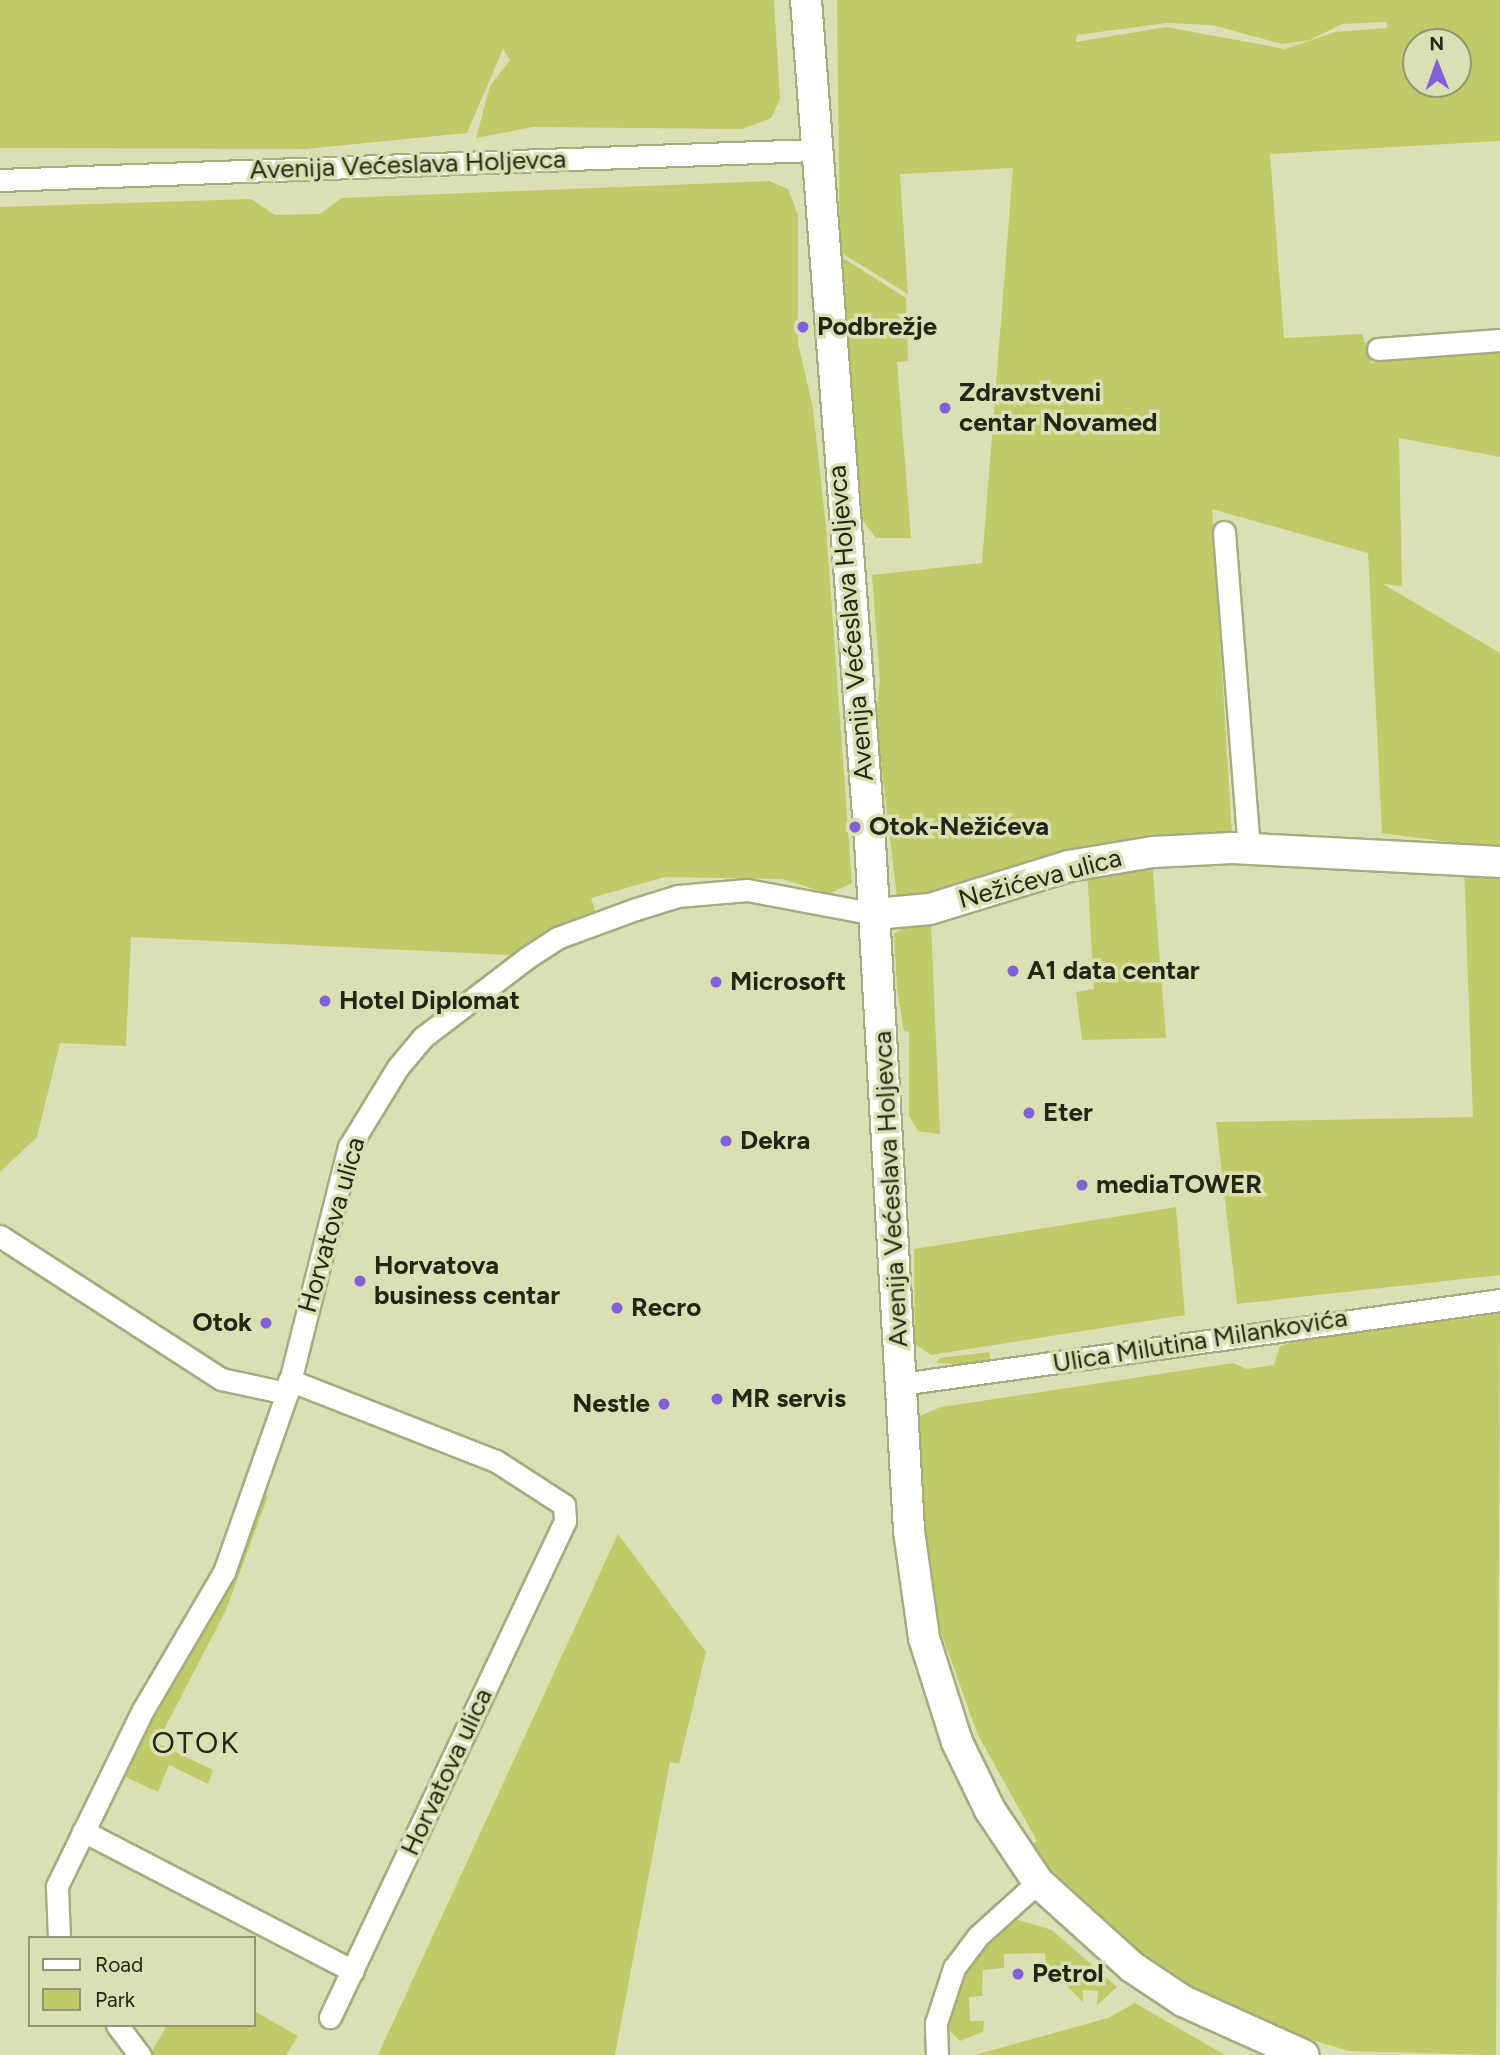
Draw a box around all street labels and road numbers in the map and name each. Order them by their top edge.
street label: Avenija Većeslava Holjevca [249,144,567,186]
street label: Avenija Većeslava Holjevca [822,464,880,782]
street label: Nežićeva ulica [955,842,1125,916]
street label: Avenija Većeslava Holjevca [867,1030,915,1348]
street label: Horvatova ulica [292,1134,372,1316]
street label: Ulica Milutina Milankovića [1051,1302,1349,1380]
street label: Horvatova ulica [395,1683,499,1861]

